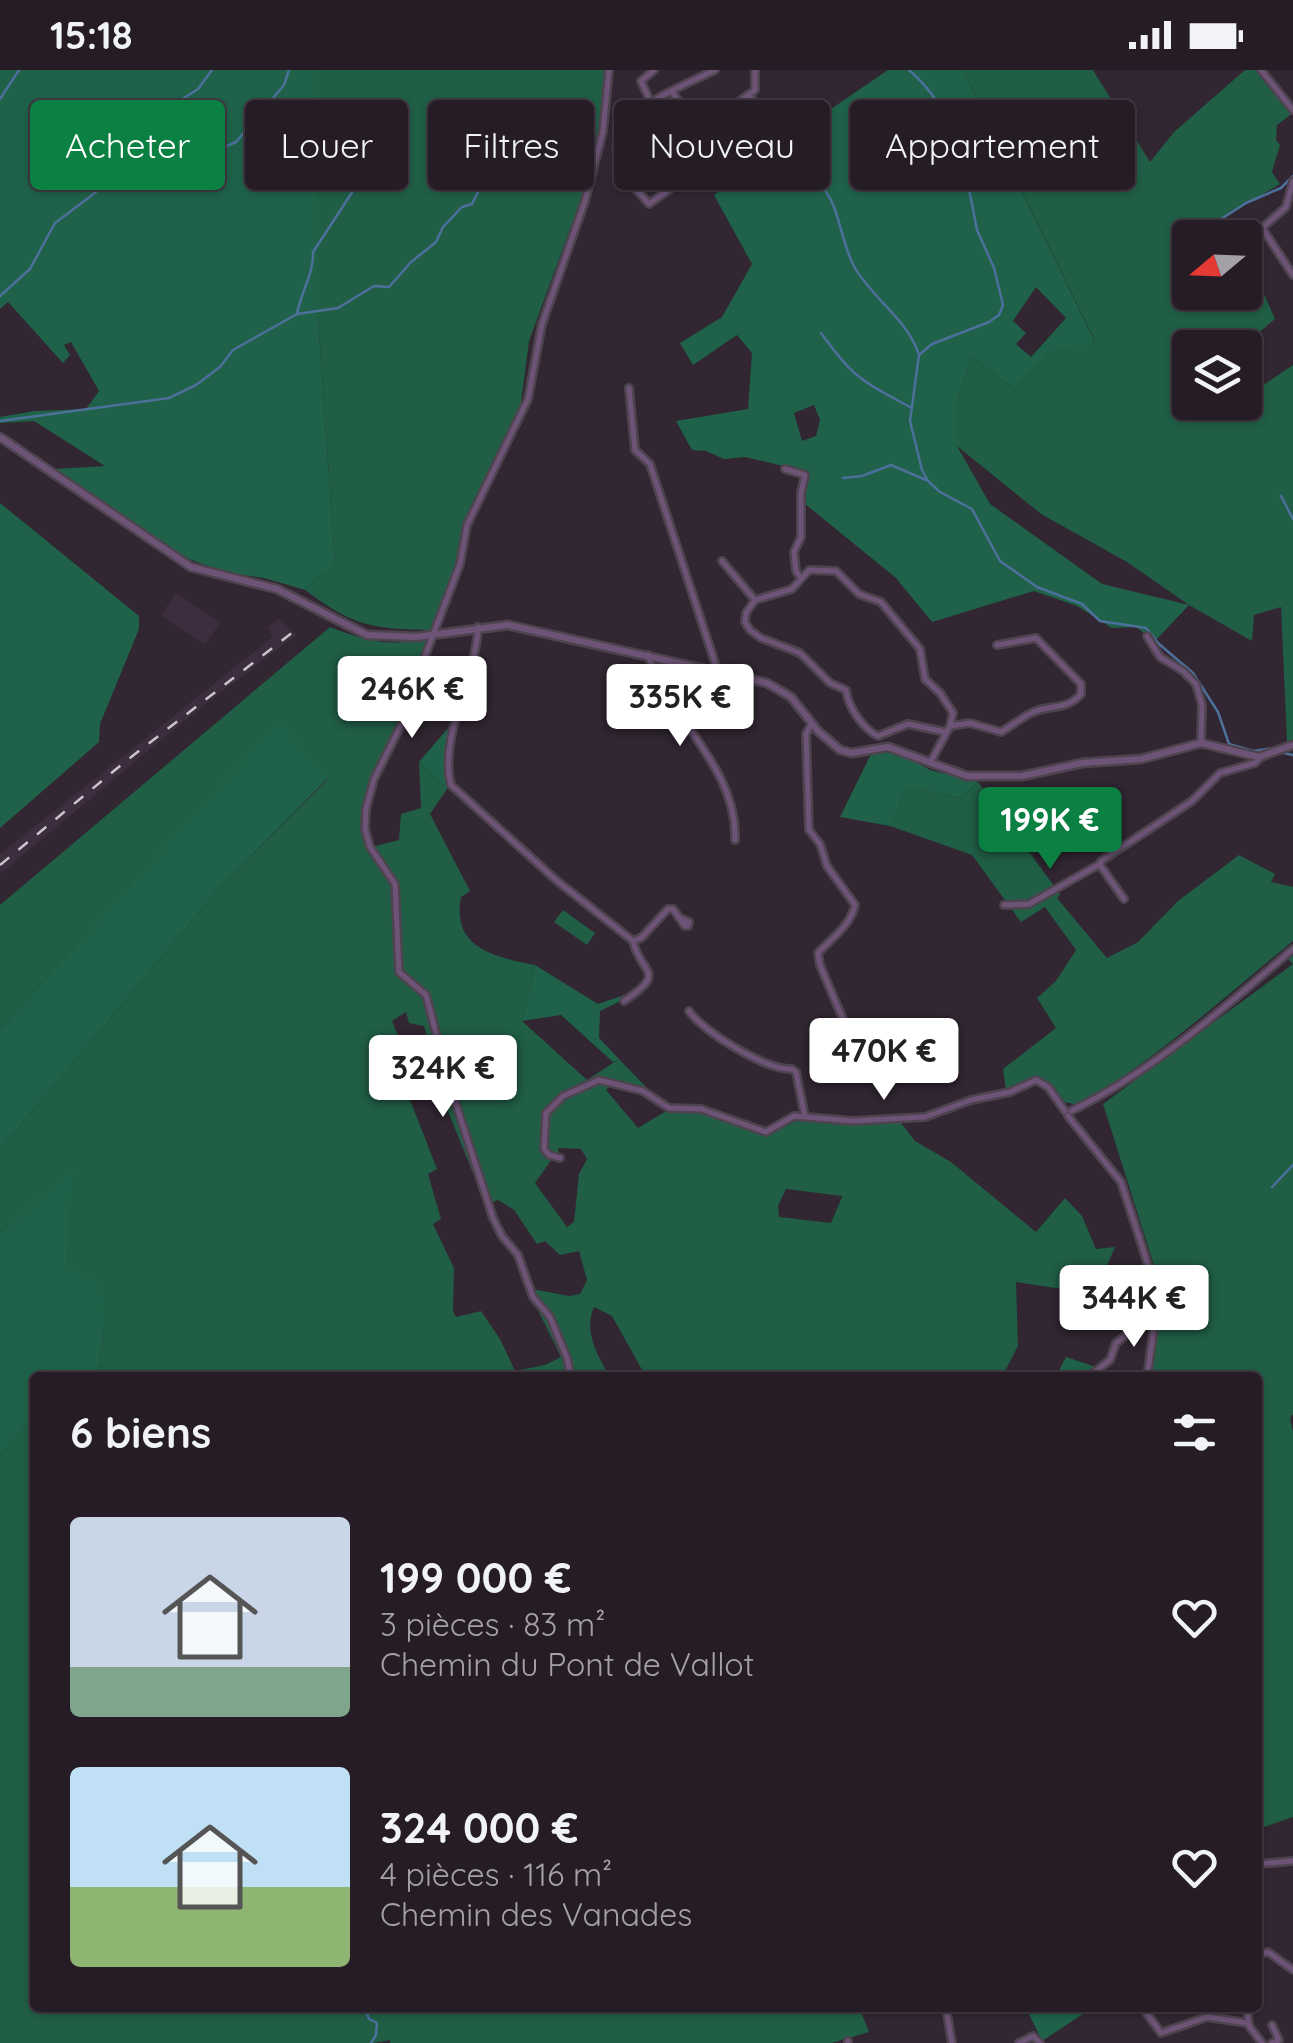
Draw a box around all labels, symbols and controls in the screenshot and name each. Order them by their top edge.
text: 15:18 [50,11,133,59]
chip: Acheter [30,100,225,190]
chip: Louer [245,100,408,190]
chip: Filtres [428,100,594,190]
chip: Nouveau [614,100,830,190]
chip: Appartement [850,100,1135,190]
north arrow [1172,220,1262,310]
map controls [1172,220,1262,420]
button: layers [1172,330,1262,420]
pin: 246K € [331,656,493,741]
pin: 335K € [599,664,761,749]
text: 246K € [360,668,464,708]
text: 335K € [629,676,731,716]
pin: 199K € [969,787,1131,872]
text: 199K € [1001,799,1099,839]
pin: 470K € [803,1018,965,1103]
text: 470K € [831,1030,937,1070]
pin: 324K € [362,1035,524,1120]
text: 324K € [391,1047,495,1087]
pin: 344K € [1053,1265,1215,1350]
text: 344K € [1082,1277,1186,1317]
icon: filters [1167,1405,1222,1460]
text: 6 biens [70,1406,211,1459]
text: 199 000 € [380,1551,571,1604]
icon: home [150,1557,270,1677]
icon: heart [1167,1590,1222,1645]
text: 3 pièces · 83 m² [380,1604,605,1644]
text: Chemin du Pont de Vallot [380,1644,754,1684]
text: 324 000 € [380,1801,578,1854]
icon: home [150,1807,270,1927]
icon: heart [1167,1840,1222,1895]
text: 4 pièces · 116 m² [380,1854,612,1894]
text: Chemin des Vanades [380,1894,692,1934]

